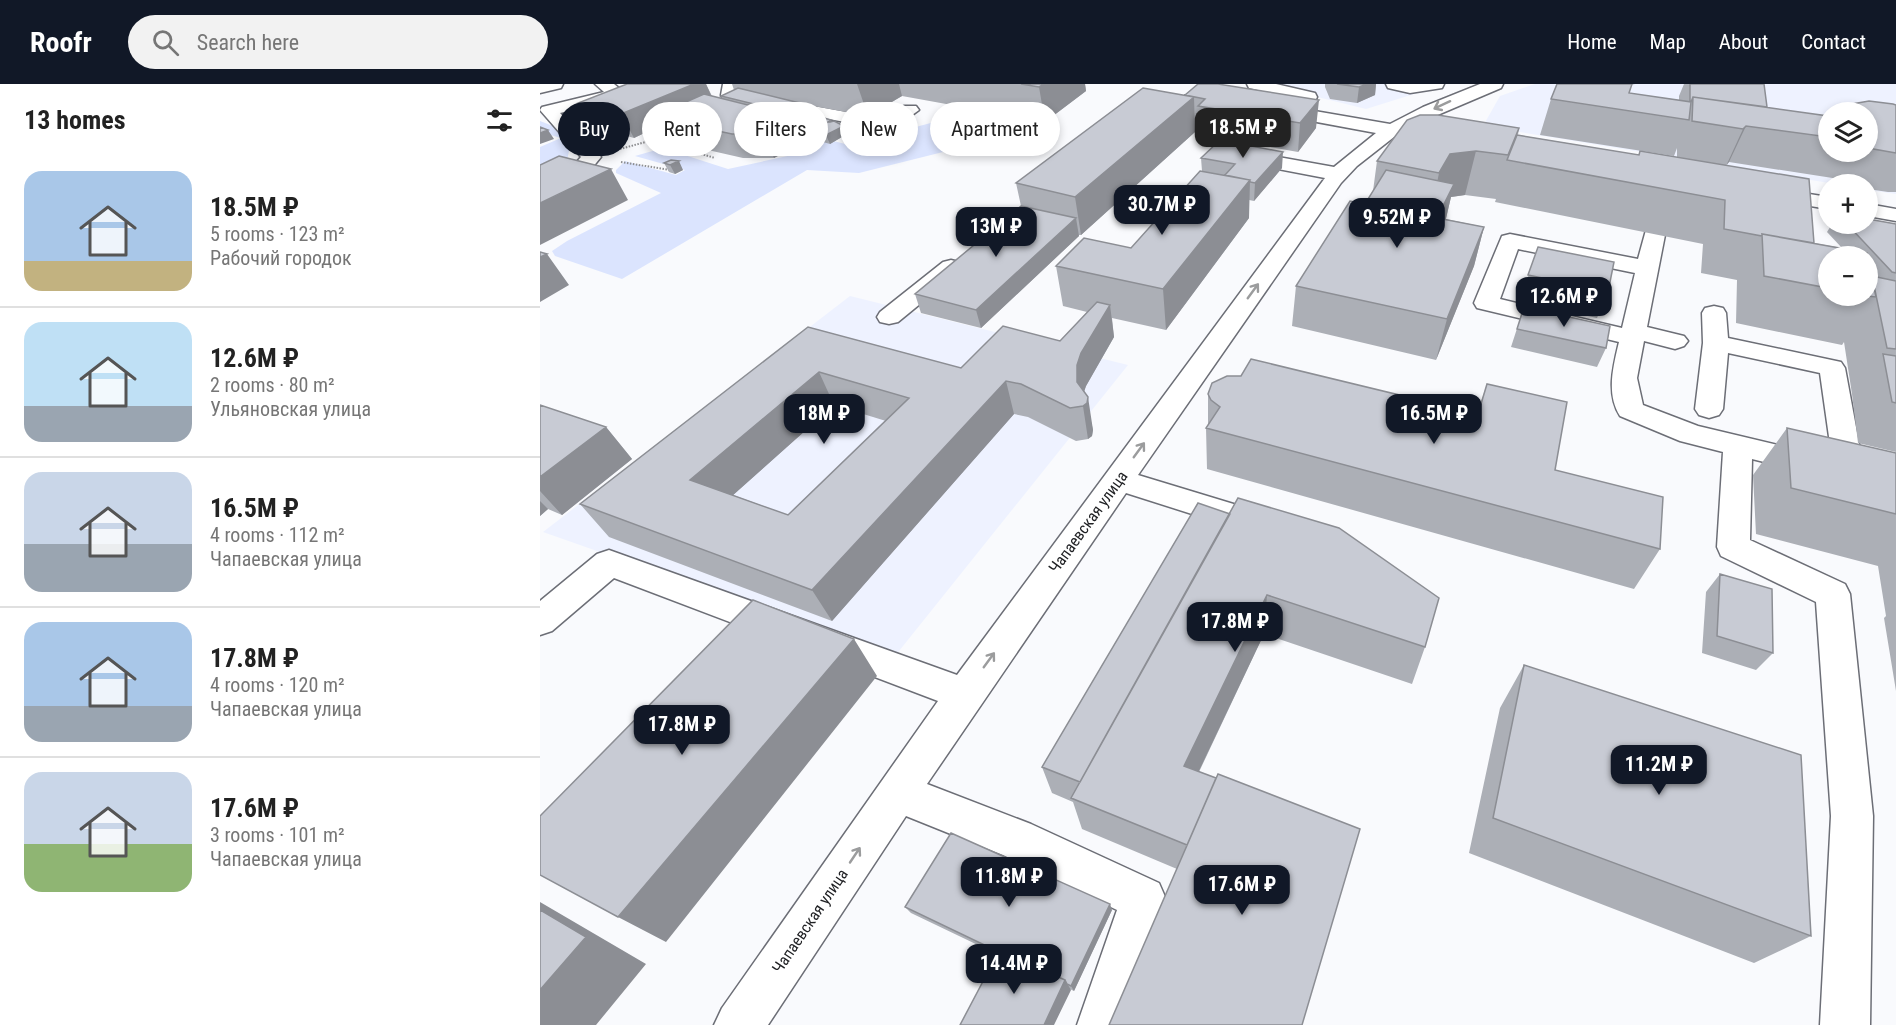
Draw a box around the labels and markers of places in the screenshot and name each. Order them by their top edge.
pin: 18.5M ₽ [1188,108,1298,159]
pin: 30.7M ₽ [1107,185,1217,236]
pin: 9.52M ₽ [1342,198,1452,249]
pin: 13M ₽ [954,207,1038,258]
pin: 12.6M ₽ [1509,277,1619,328]
pin: 18M ₽ [782,394,866,445]
pin: 16.5M ₽ [1379,394,1489,445]
pin: 17.8M ₽ [1180,602,1290,653]
pin: 17.8M ₽ [627,705,737,756]
pin: 11.2M ₽ [1604,745,1714,796]
pin: 11.8M ₽ [954,857,1064,908]
pin: 17.6M ₽ [1187,865,1297,916]
pin: 14.4M ₽ [959,944,1069,995]

